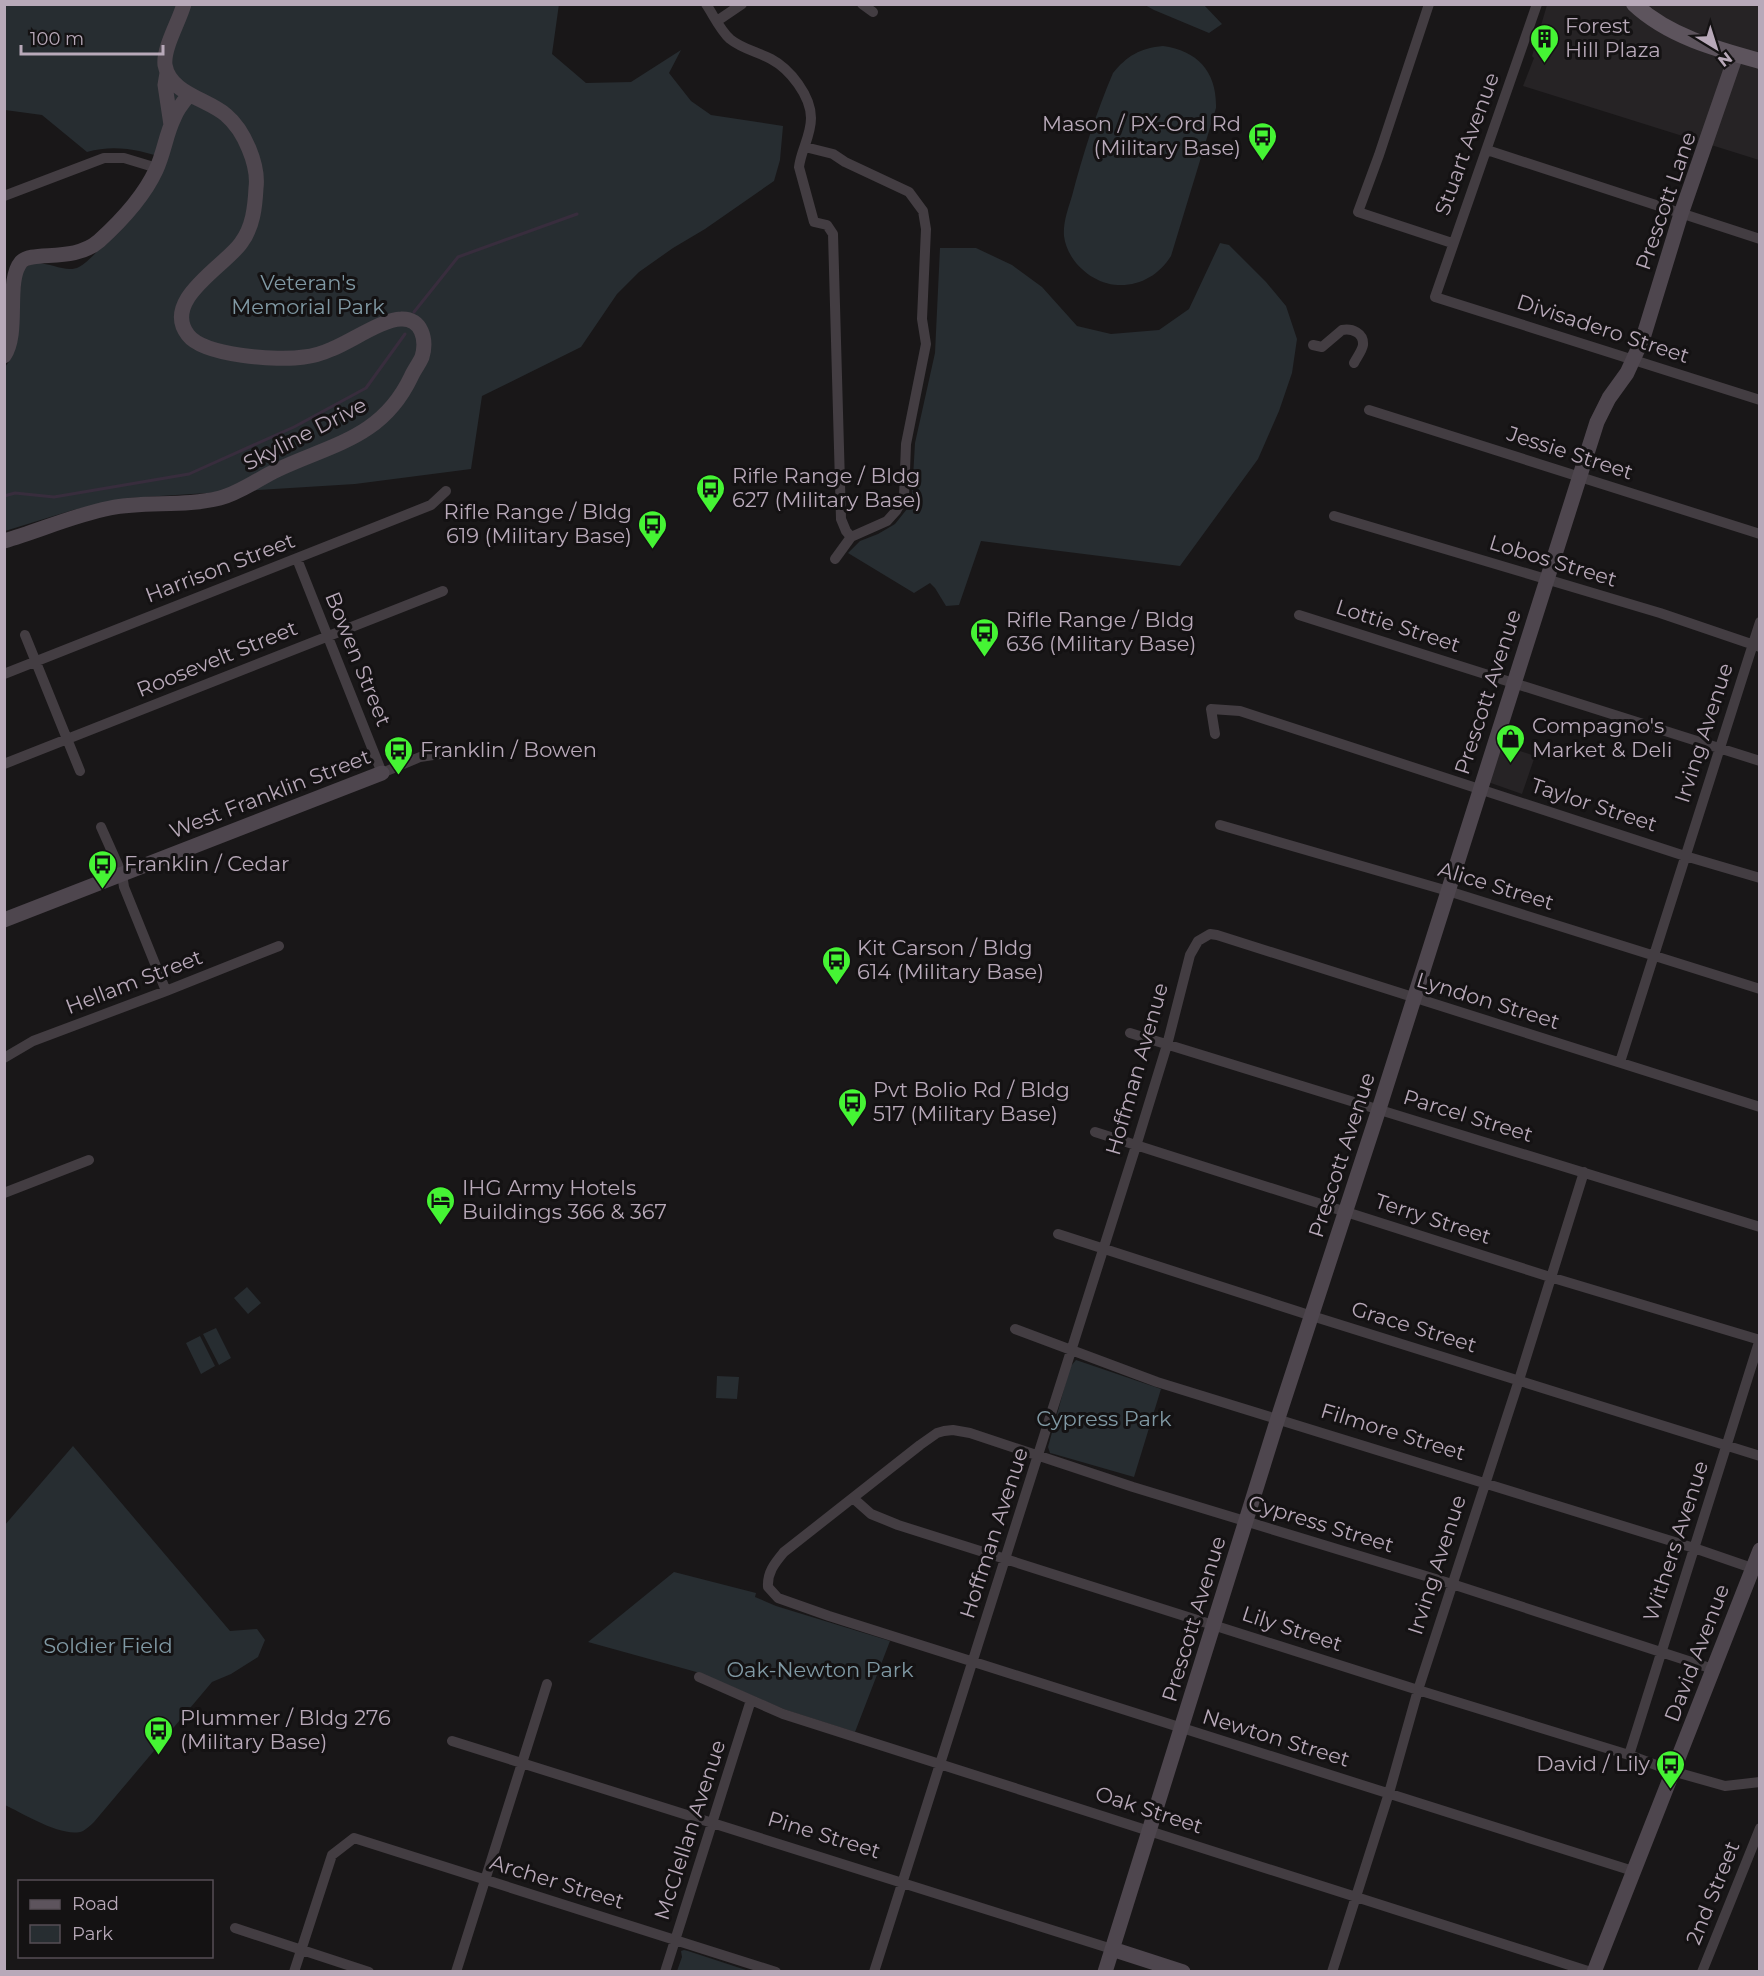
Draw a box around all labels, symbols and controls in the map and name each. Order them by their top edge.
place label: Forest Hill Plaza [1565,13,1661,62]
scale bar [21,18,164,56]
north arrow [1686,18,1746,78]
building icon: Forest Hill Plaza [1528,22,1560,64]
text: 100 m [30,28,84,50]
text: N [1714,48,1736,71]
street label: Stuart Avenue [1429,69,1504,219]
place label: Mason / PX-Ord Rd (Military Base) [1042,111,1241,160]
bus stop icon: Mason / PX-Ord Rd (Military Base) [1246,120,1278,162]
street label: Prescott Lane [1630,128,1701,273]
park label: Veteran's Memorial Park [231,270,385,319]
street label: Divisadero Street [1514,289,1693,368]
street label: Skyline Drive [239,392,371,475]
street label: Jessie Street [1503,420,1636,485]
place label: Rifle Range / Bldg 627 (Military Base) [732,463,922,512]
bus stop icon: Rifle Range / Bldg 627 (Military Base) [695,472,727,514]
place label: Rifle Range / Bldg 619 (Military Base) [443,499,632,548]
bus stop icon: Rifle Range / Bldg 619 (Military Base) [637,508,669,550]
street label: Harrison Street [141,528,298,608]
street label: Lobos Street [1486,529,1620,592]
street label: Bowen Street [320,588,397,730]
street label: Lottie Street [1333,594,1464,657]
street label: Prescott Avenue [1449,606,1526,778]
place label: Rifle Range / Bldg 636 (Military Base) [1006,607,1196,656]
street label: Roosevelt Street [133,615,301,702]
bus stop icon: Rifle Range / Bldg 636 (Military Base) [969,616,1001,658]
street label: Irving Avenue [1669,660,1738,806]
place label: Compagno's Market & Deli [1532,713,1672,762]
shop icon: Compagno's Market & Deli [1495,722,1527,764]
bus stop icon: Franklin / Bowen [383,734,415,776]
place label: Franklin / Bowen [420,737,597,762]
street label: West Franklin Street [166,744,374,843]
street label: Taylor Street [1528,772,1660,837]
bus stop icon: Franklin / Cedar [87,848,119,890]
place label: Franklin / Cedar [124,851,289,876]
street label: Alice Street [1435,856,1557,915]
place label: Kit Carson / Bldg 614 (Military Base) [857,935,1044,984]
street label: Hellam Street [62,944,206,1019]
bus stop icon: Kit Carson / Bldg 614 (Military Base) [820,944,852,986]
street label: Lyndon Street [1413,967,1563,1034]
street label: Hoffman Avenue [1100,980,1173,1158]
street label: Prescott Avenue [1303,1069,1380,1241]
place label: Pvt Bolio Rd / Bldg 517 (Military Base) [873,1077,1070,1126]
street label: Parcel Street [1400,1084,1536,1147]
bus stop icon: Pvt Bolio Rd / Bldg 517 (Military Base) [836,1086,868,1128]
place label: IHG Army Hotels Buildings 366 & 367 [462,1175,667,1224]
hotel icon: IHG Army Hotels Buildings 366 & 367 [425,1184,457,1226]
street label: Terry Street [1372,1188,1494,1249]
street label: Grace Street [1349,1296,1480,1357]
street label: Filmore Street [1318,1398,1468,1465]
park label: Cypress Park [1036,1406,1172,1431]
street label: Hoffman Avenue [954,1444,1033,1621]
street label: Withers Avenue [1638,1457,1713,1624]
street label: Cypress Street [1245,1490,1397,1558]
street label: Irving Avenue [1402,1492,1471,1638]
street label: Prescott Avenue [1156,1533,1231,1705]
street label: David Avenue [1659,1580,1734,1725]
street label: Lily Street [1239,1601,1345,1656]
park label: Soldier Field [43,1633,173,1658]
park label: Oak-Newton Park [726,1657,914,1682]
street label: Newton Street [1200,1703,1353,1772]
place label: Plummer / Bldg 276 (Military Base) [180,1705,391,1754]
bus stop icon: Plummer / Bldg 276 (Military Base) [143,1714,175,1756]
street label: McClellan Avenue [649,1737,730,1923]
bus stop icon: David / Lily [1655,1748,1687,1790]
place label: David / Lily [1536,1751,1651,1776]
street label: Oak Street [1092,1780,1206,1839]
street label: Pine Street [765,1806,884,1864]
street label: 2nd Street [1680,1837,1745,1948]
street label: Archer Street [487,1849,627,1914]
legend [18,1880,213,1958]
text: Road [72,1893,119,1915]
text: Park [72,1923,113,1945]

